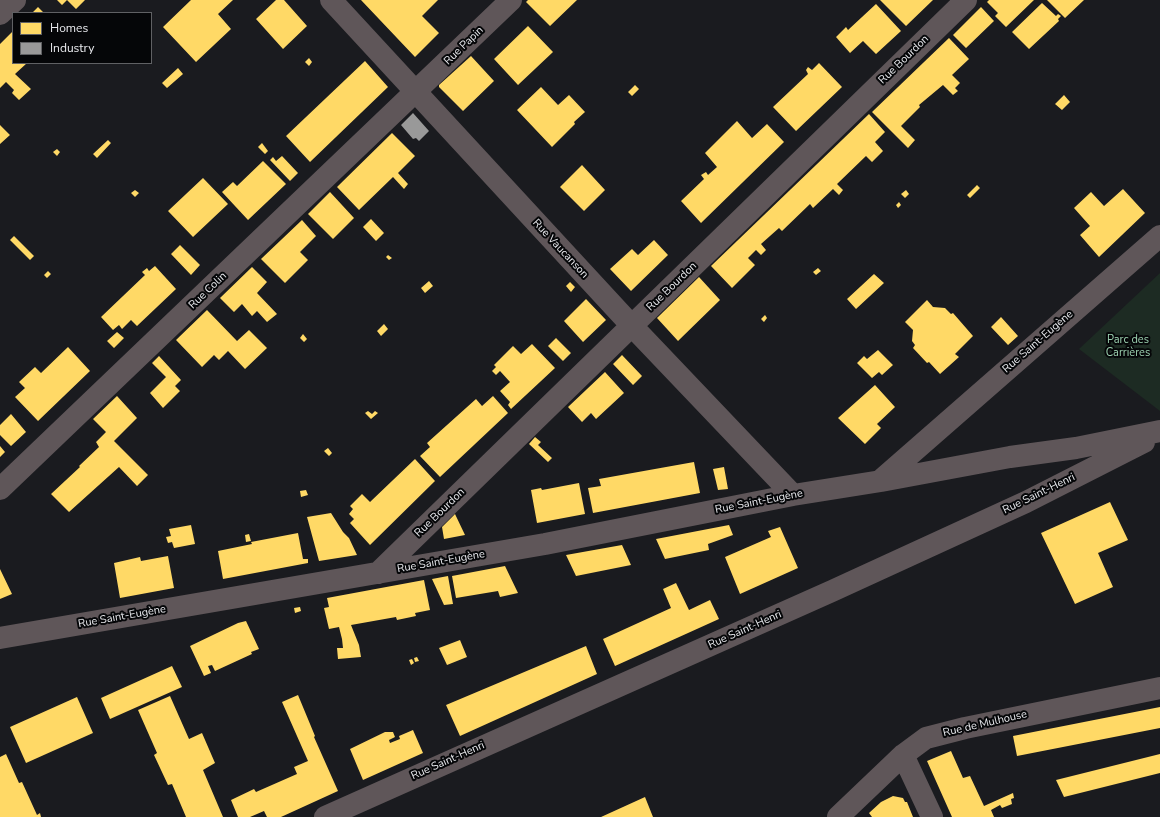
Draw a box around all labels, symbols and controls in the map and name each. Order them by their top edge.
legend [12,12,152,64]
text: Homes [50,20,88,36]
street label: Rue Papin [441,24,487,68]
street label: Rue Bourdon [876,33,932,87]
text: Industry [50,40,94,56]
street label: Rue Vaucanson [529,217,591,281]
street label: Rue Bourdon [644,260,700,314]
street label: Rue Colin [186,270,230,312]
street label: Rue Saint-Eugène [1000,308,1076,376]
park label: Parc des Carrières [1106,333,1150,359]
street label: Rue Saint-Henri [1001,471,1077,517]
street label: Rue Bourdon [412,486,468,540]
street label: Rue Saint-Eugène [714,487,804,517]
street label: Rue Saint-Eugène [396,548,486,576]
street label: Rue Saint-Eugène [77,603,167,631]
street label: Rue Saint-Henri [706,608,784,652]
street label: Rue de Mulhouse [942,708,1028,740]
street label: Rue Saint-Henri [409,739,487,783]

